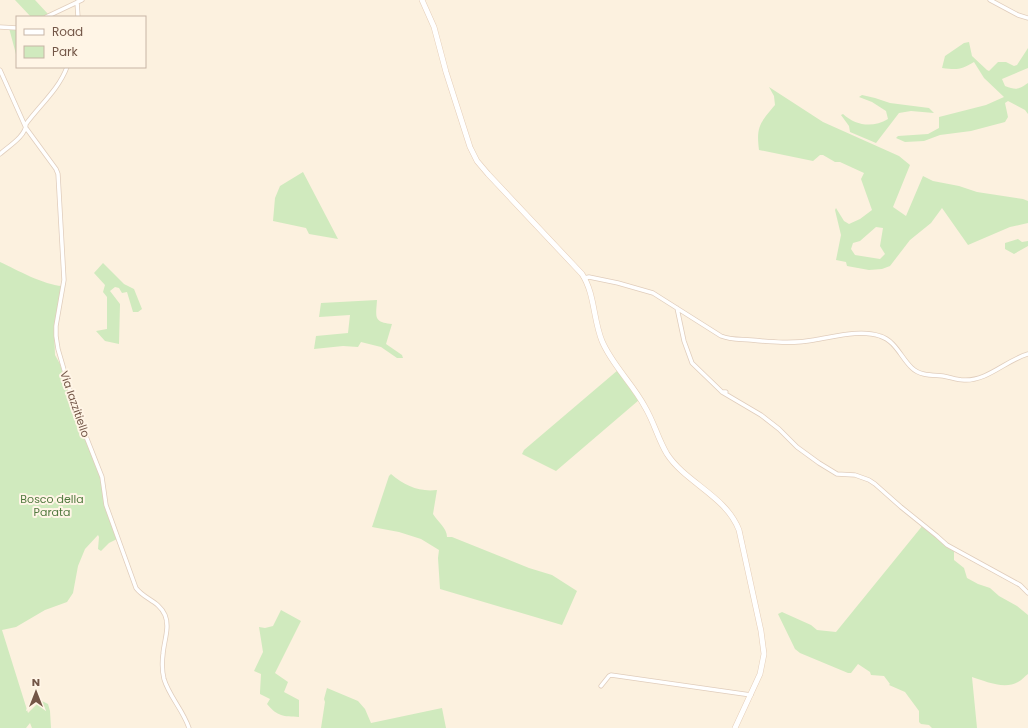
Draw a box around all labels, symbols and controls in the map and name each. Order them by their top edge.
legend [16,16,146,68]
text: Road [52,23,83,40]
text: Park [52,43,79,60]
street label: Via Iazzitiello [56,369,94,439]
park label: Bosco della Parata [20,491,84,520]
north arrow [16,672,56,712]
text: N [32,674,40,690]

